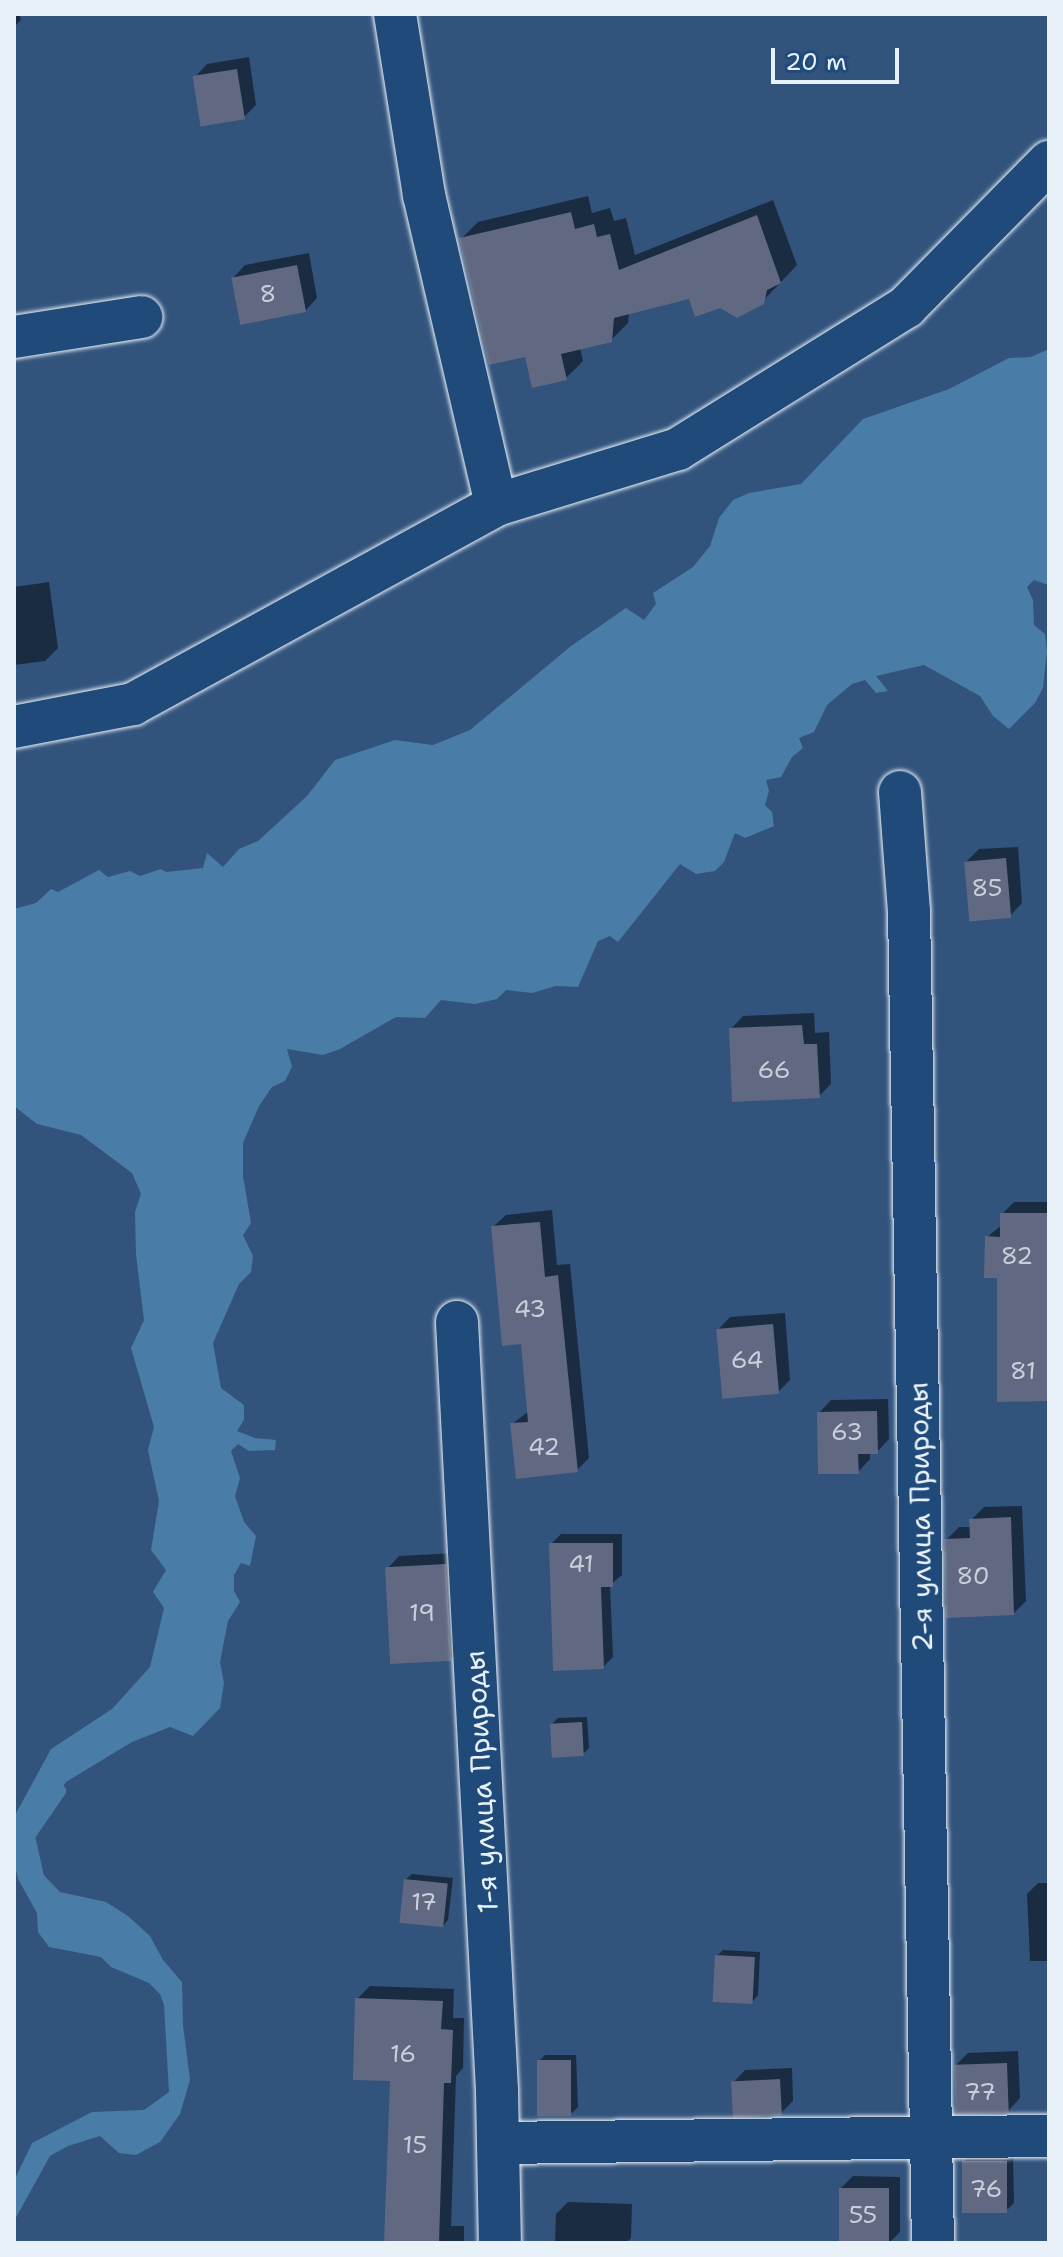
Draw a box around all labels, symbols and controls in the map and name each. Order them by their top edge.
scale bar [775,32,903,82]
text: 20 m [785,46,847,78]
house number: 8 [260,281,276,309]
house number: 85 [972,875,1002,903]
house number: 66 [758,1057,790,1085]
house number: 82 [1001,1243,1033,1271]
house number: 43 [514,1296,546,1324]
house number: 64 [731,1347,763,1375]
house number: 81 [1010,1358,1036,1386]
street label: 2-я улица Природы [901,1382,939,1652]
house number: 63 [831,1419,863,1447]
house number: 42 [528,1434,560,1462]
house number: 41 [568,1551,594,1579]
house number: 80 [956,1563,990,1591]
house number: 19 [409,1600,435,1628]
street label: 1-я улица Природы [457,1650,505,1914]
house number: 17 [411,1889,437,1917]
house number: 16 [390,2041,416,2069]
house number: 77 [964,2079,996,2107]
house number: 15 [403,2132,427,2160]
house number: 76 [970,2176,1002,2204]
house number: 55 [849,2202,877,2230]

